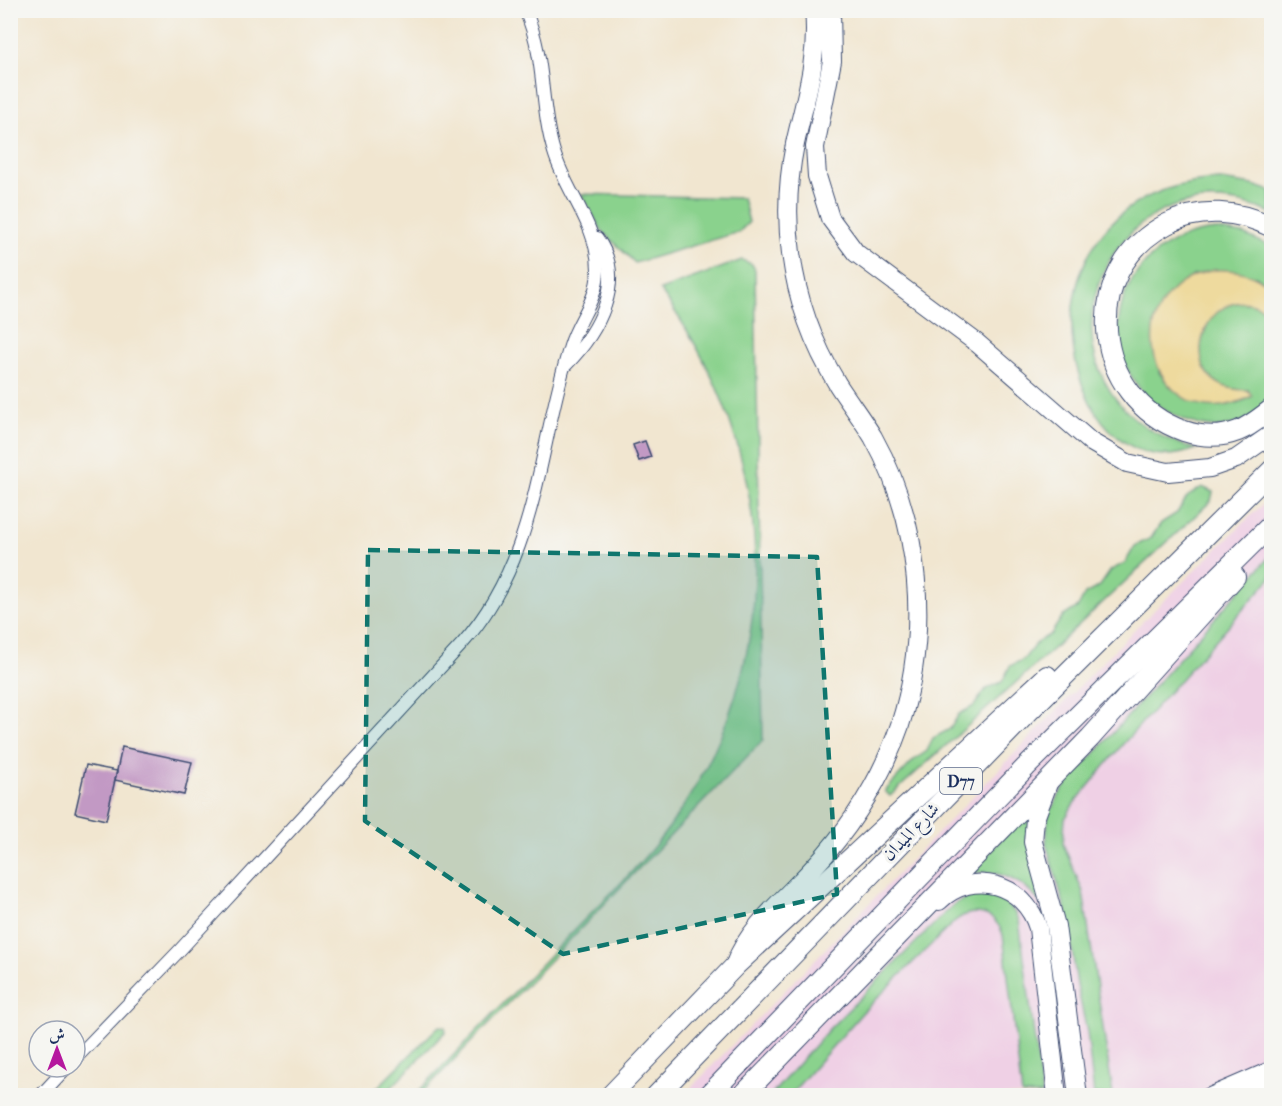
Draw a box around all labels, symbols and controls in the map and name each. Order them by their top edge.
road number: D77 [940,768,982,794]
street label: شارع الميدان [878,799,947,868]
north arrow [27,1019,87,1079]
text: ش [49,1025,65,1044]

